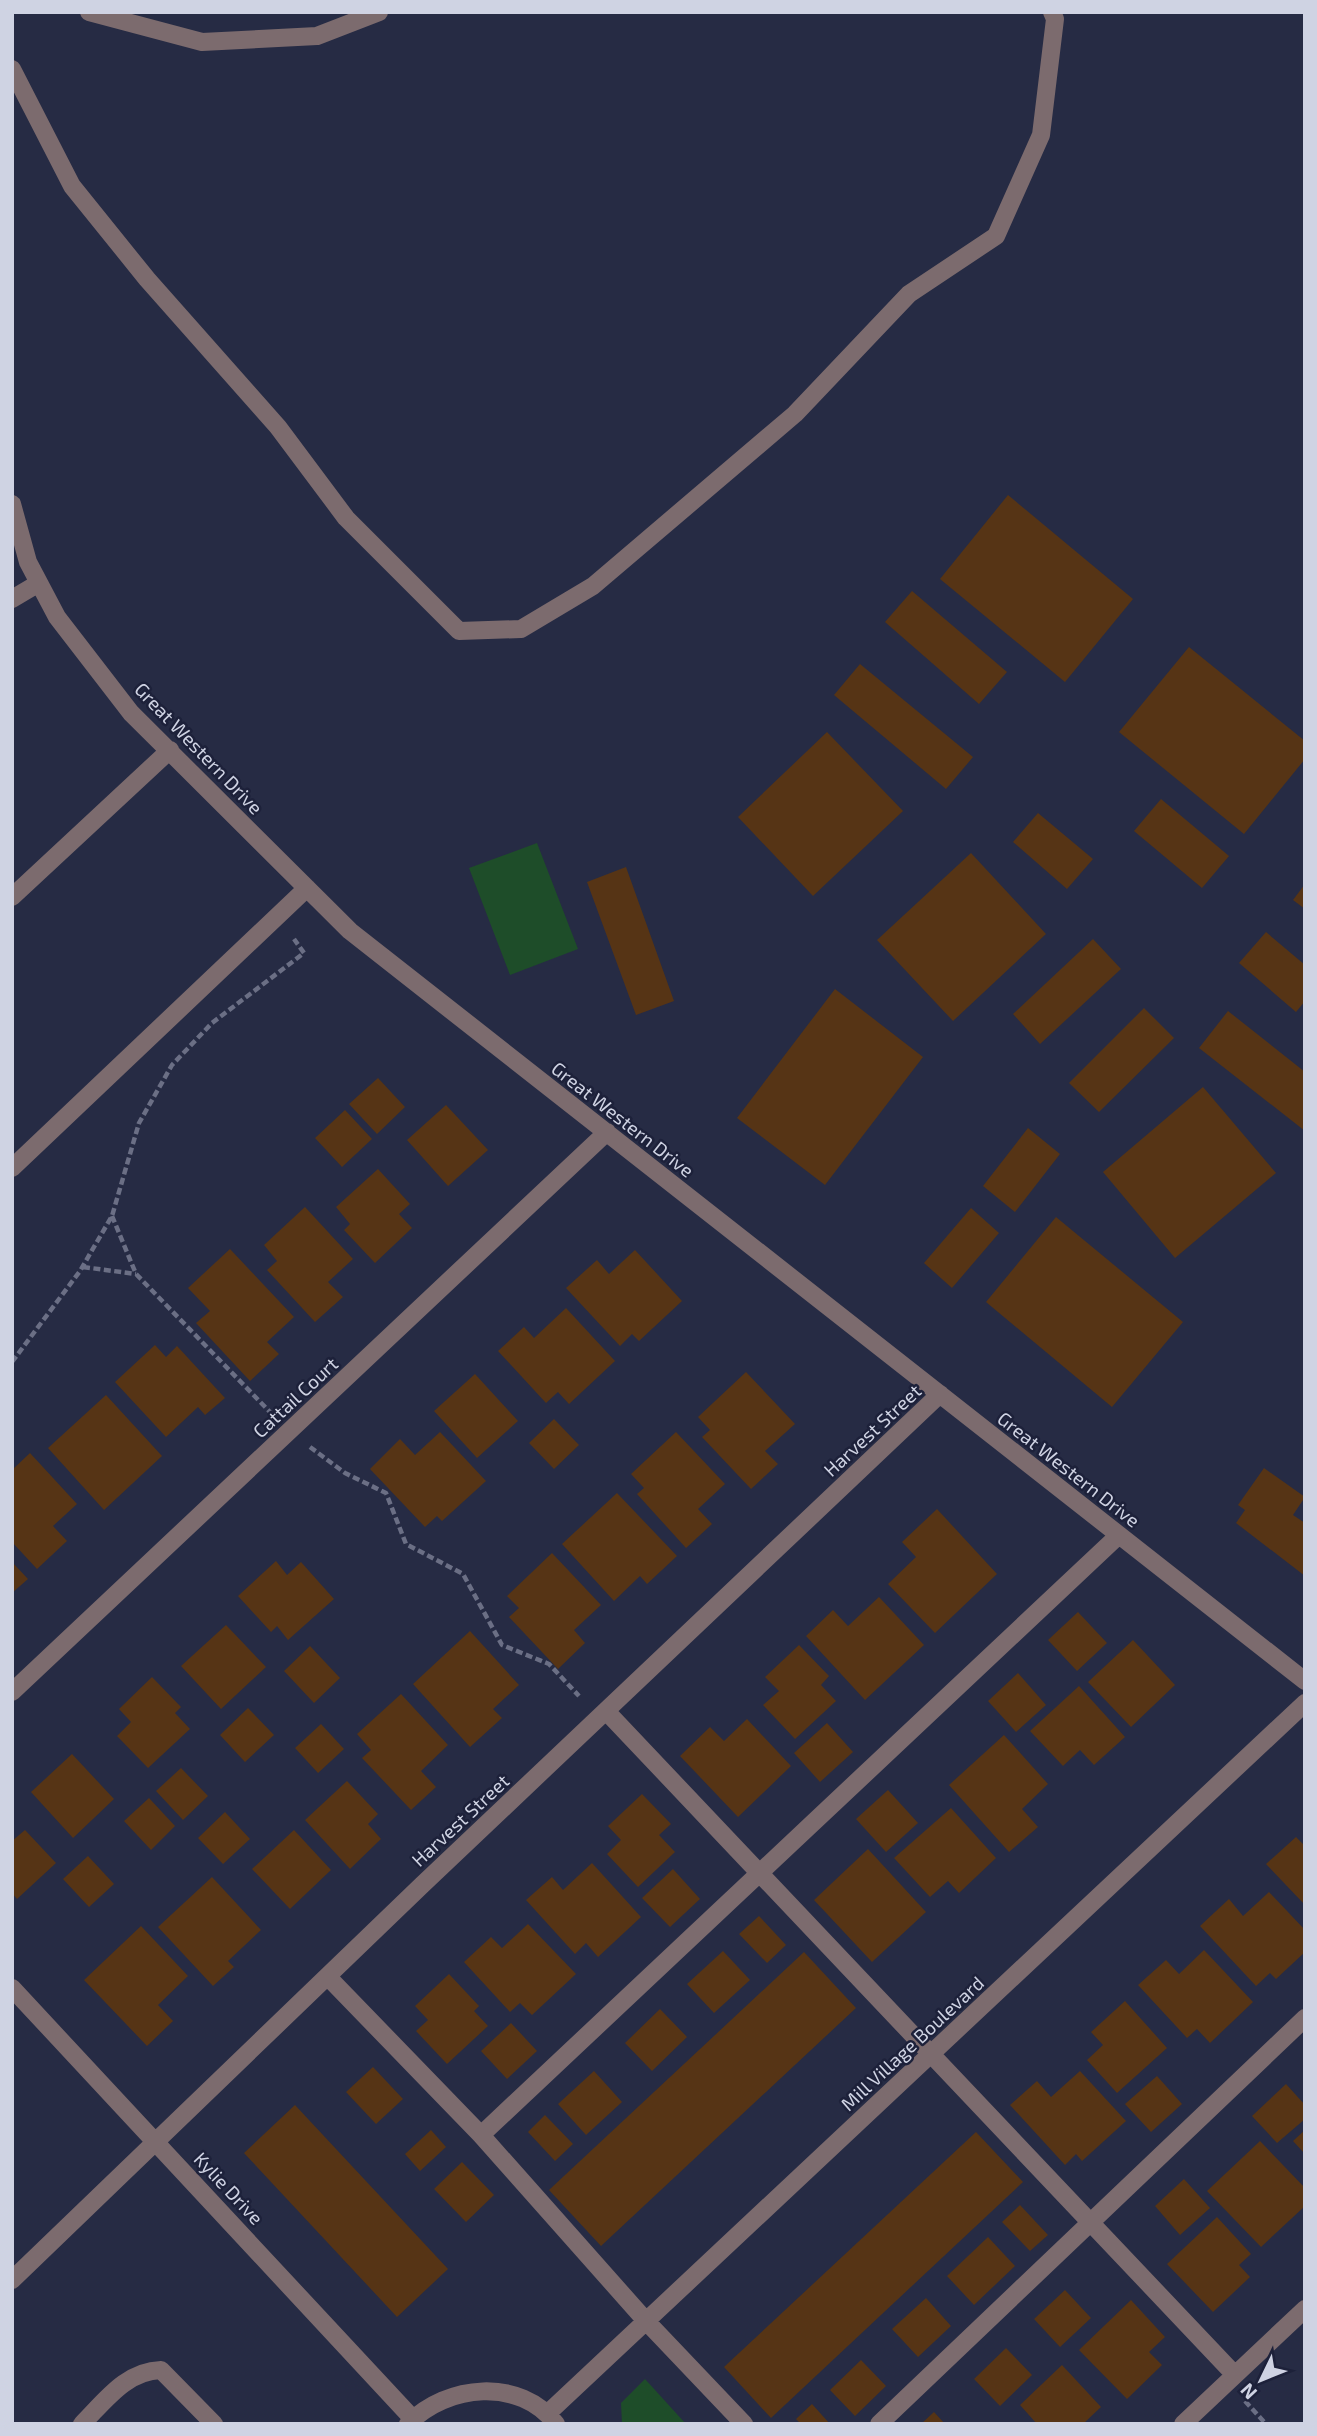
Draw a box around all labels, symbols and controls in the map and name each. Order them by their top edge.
street label: Great Western Drive [130,677,268,819]
street label: Great Western Drive [547,1056,699,1182]
street label: Cattail Court [248,1352,342,1442]
street label: Harvest Street [819,1379,925,1481]
street label: Great Western Drive [993,1406,1145,1532]
street label: Harvest Street [407,1769,513,1871]
street label: Mill Village Boulevard [836,1971,988,2115]
street label: Kylie Drive [190,2147,268,2229]
north arrow [1226,2345,1296,2415]
text: N [1235,2379,1261,2405]

